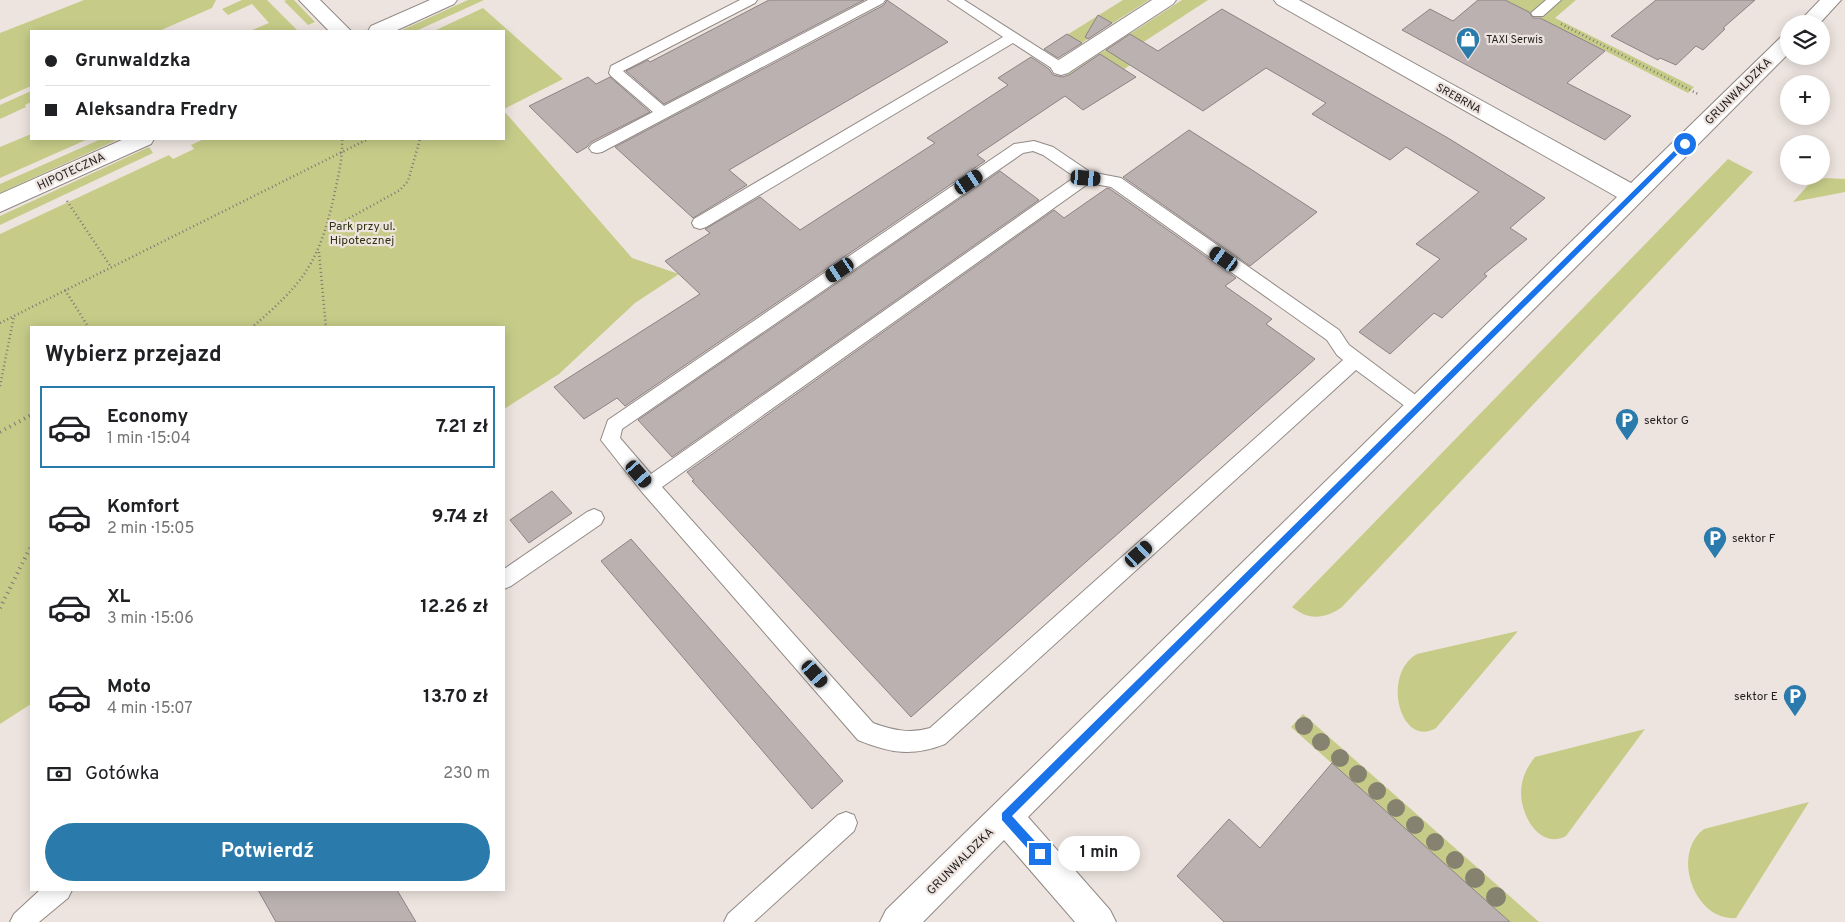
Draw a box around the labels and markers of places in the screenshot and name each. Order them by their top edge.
shop icon: TAXI Serwis [1455,26,1481,60]
place label: TAXI Serwis [1486,33,1543,47]
parking icon: sektor G [1614,407,1640,441]
place label: sektor G [1644,413,1689,429]
parking icon: sektor F [1702,525,1728,559]
place label: sektor F [1732,531,1776,547]
parking icon: sektor E [1782,683,1808,717]
place label: sektor E [1734,689,1778,705]

